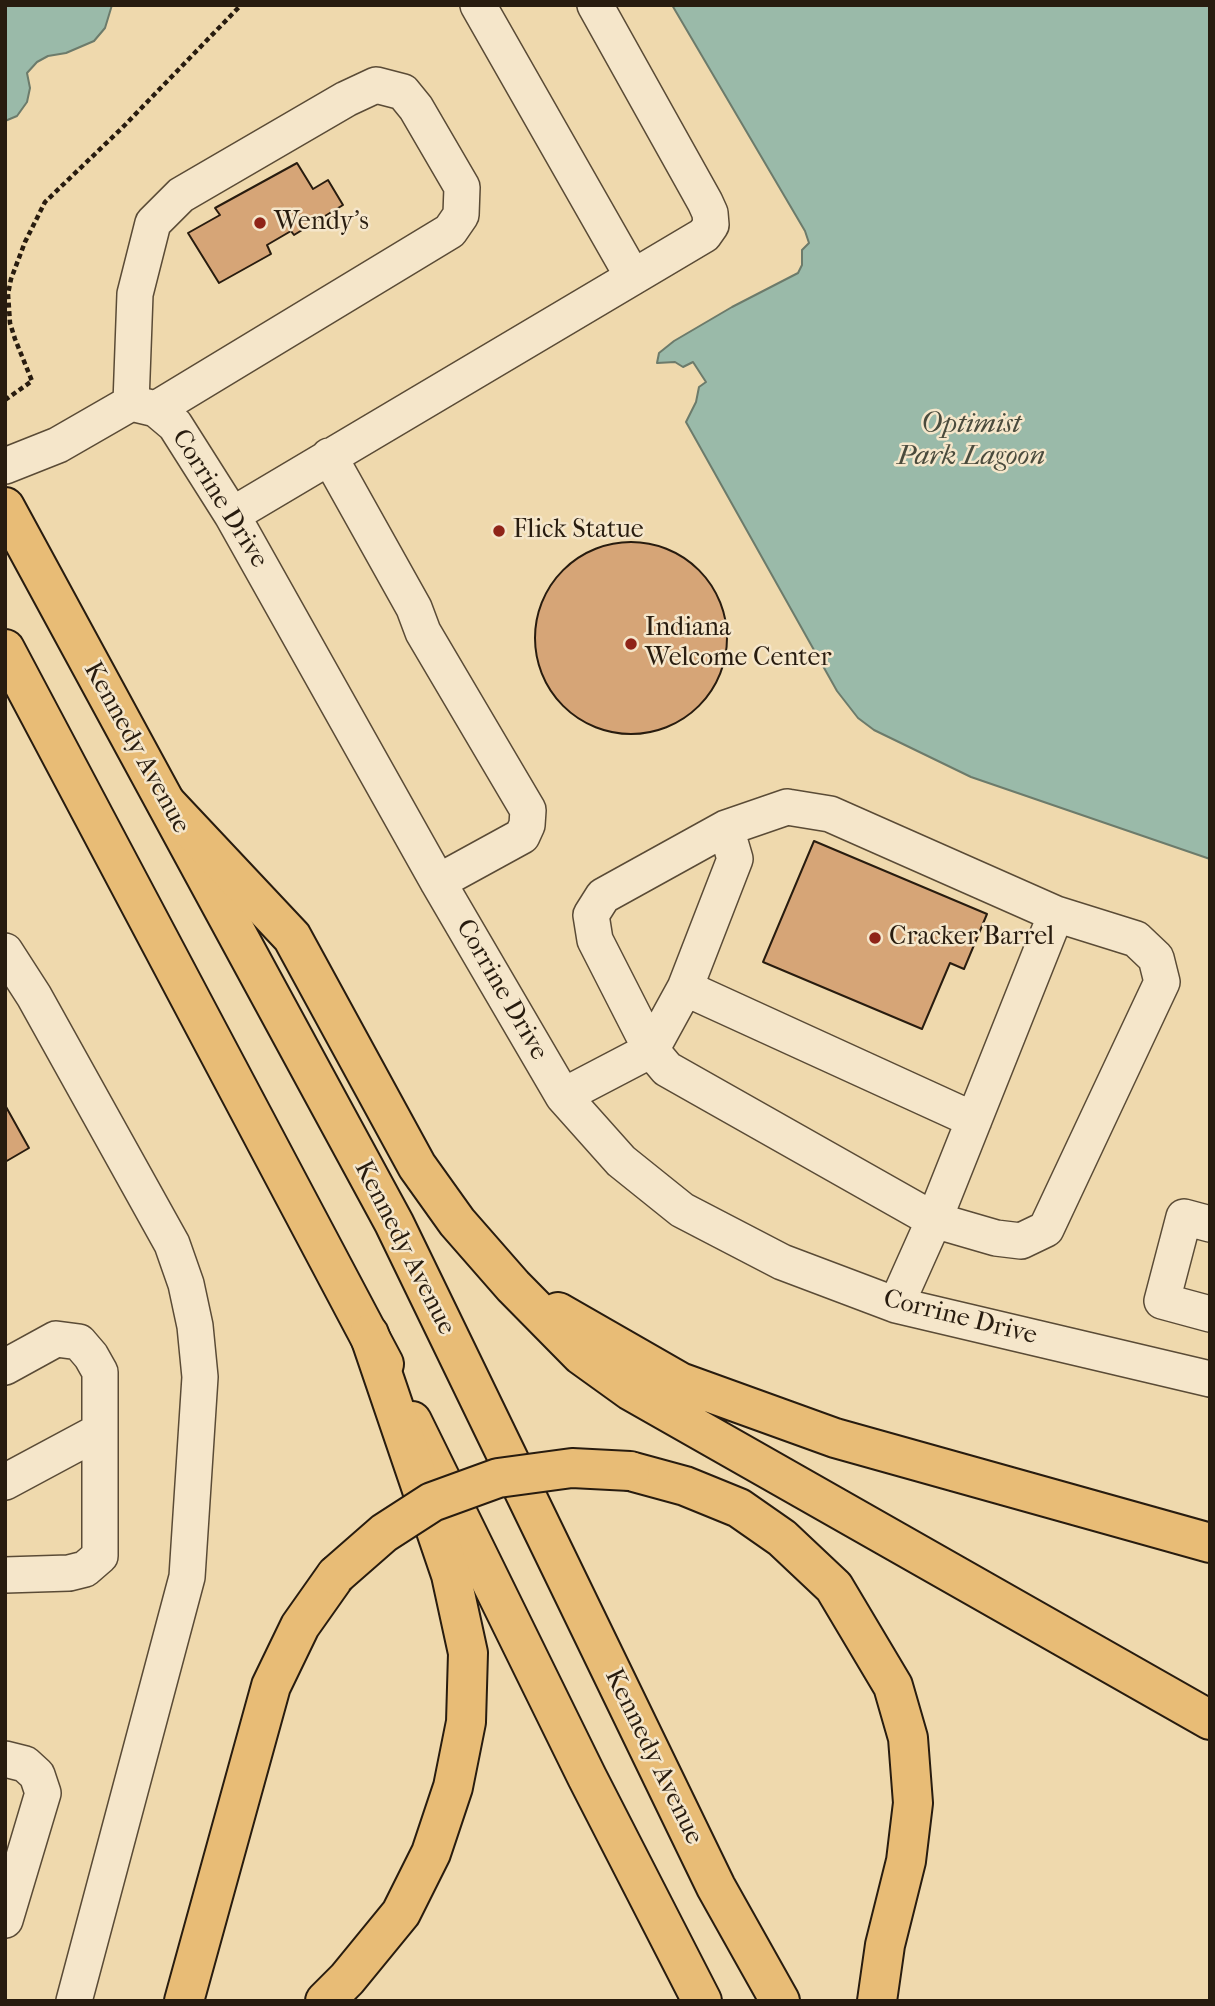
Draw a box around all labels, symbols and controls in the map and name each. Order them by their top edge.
place label: Wendy's [274,207,369,239]
marker: Wendy's [252,215,268,231]
water label: Optimist Park Lagoon [897,408,1045,474]
street label: Corrine Drive [164,424,274,574]
place label: Flick Statue [513,515,644,547]
marker: Flick Statue [491,523,507,539]
place label: Indiana Welcome Center [645,613,832,674]
marker: Indiana Welcome Center [623,636,639,652]
street label: Kennedy Avenue [76,657,196,839]
street label: Corrine Drive [448,914,554,1066]
place label: Cracker Barrel [889,922,1054,954]
marker: Cracker Barrel [867,930,883,946]
street label: Kennedy Avenue [347,1156,461,1340]
street label: Corrine Drive [880,1284,1040,1352]
street label: Kennedy Avenue [597,1664,709,1850]

